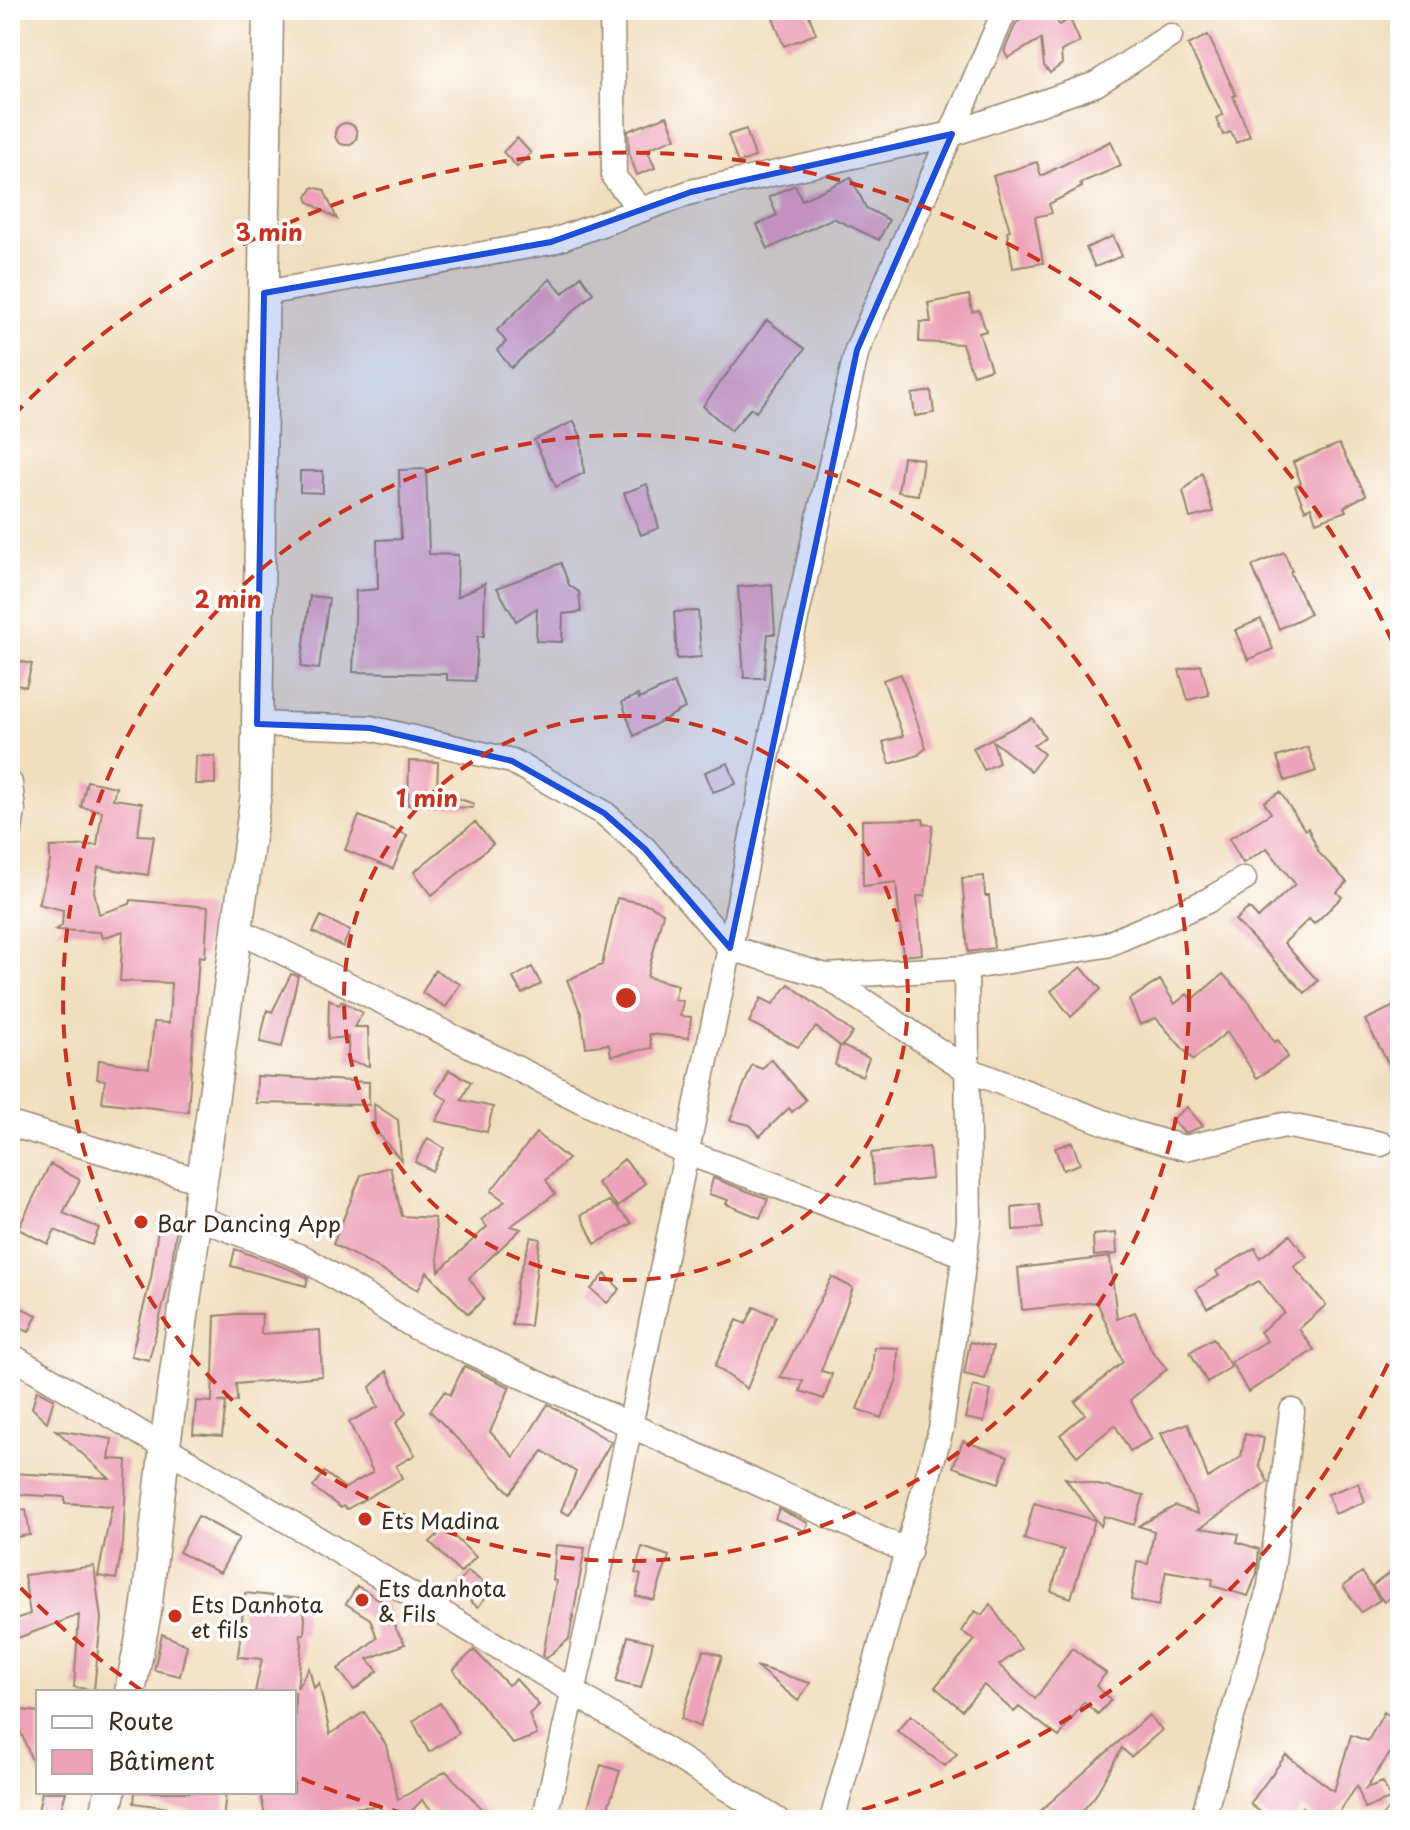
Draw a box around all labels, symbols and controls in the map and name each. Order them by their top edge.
text: 3 min [235,213,303,249]
text: 2 min [194,580,262,616]
text: 1 min [396,779,458,815]
centre of rings [612,984,640,1012]
place label: Bar Dancing App [157,1206,341,1239]
marker: Bar Dancing App [132,1213,150,1231]
place label: Ets Madina [381,1503,499,1536]
marker: Ets Madina [356,1510,374,1528]
place label: Ets danhota & Fils [378,1571,506,1629]
place label: Ets Danhota et fils [191,1587,323,1645]
marker: Ets danhota & Fils [353,1591,371,1609]
marker: Ets Danhota et fils [166,1607,184,1625]
legend [36,1690,296,1794]
text: Route [108,1702,174,1738]
text: Bâtiment [108,1742,215,1778]

